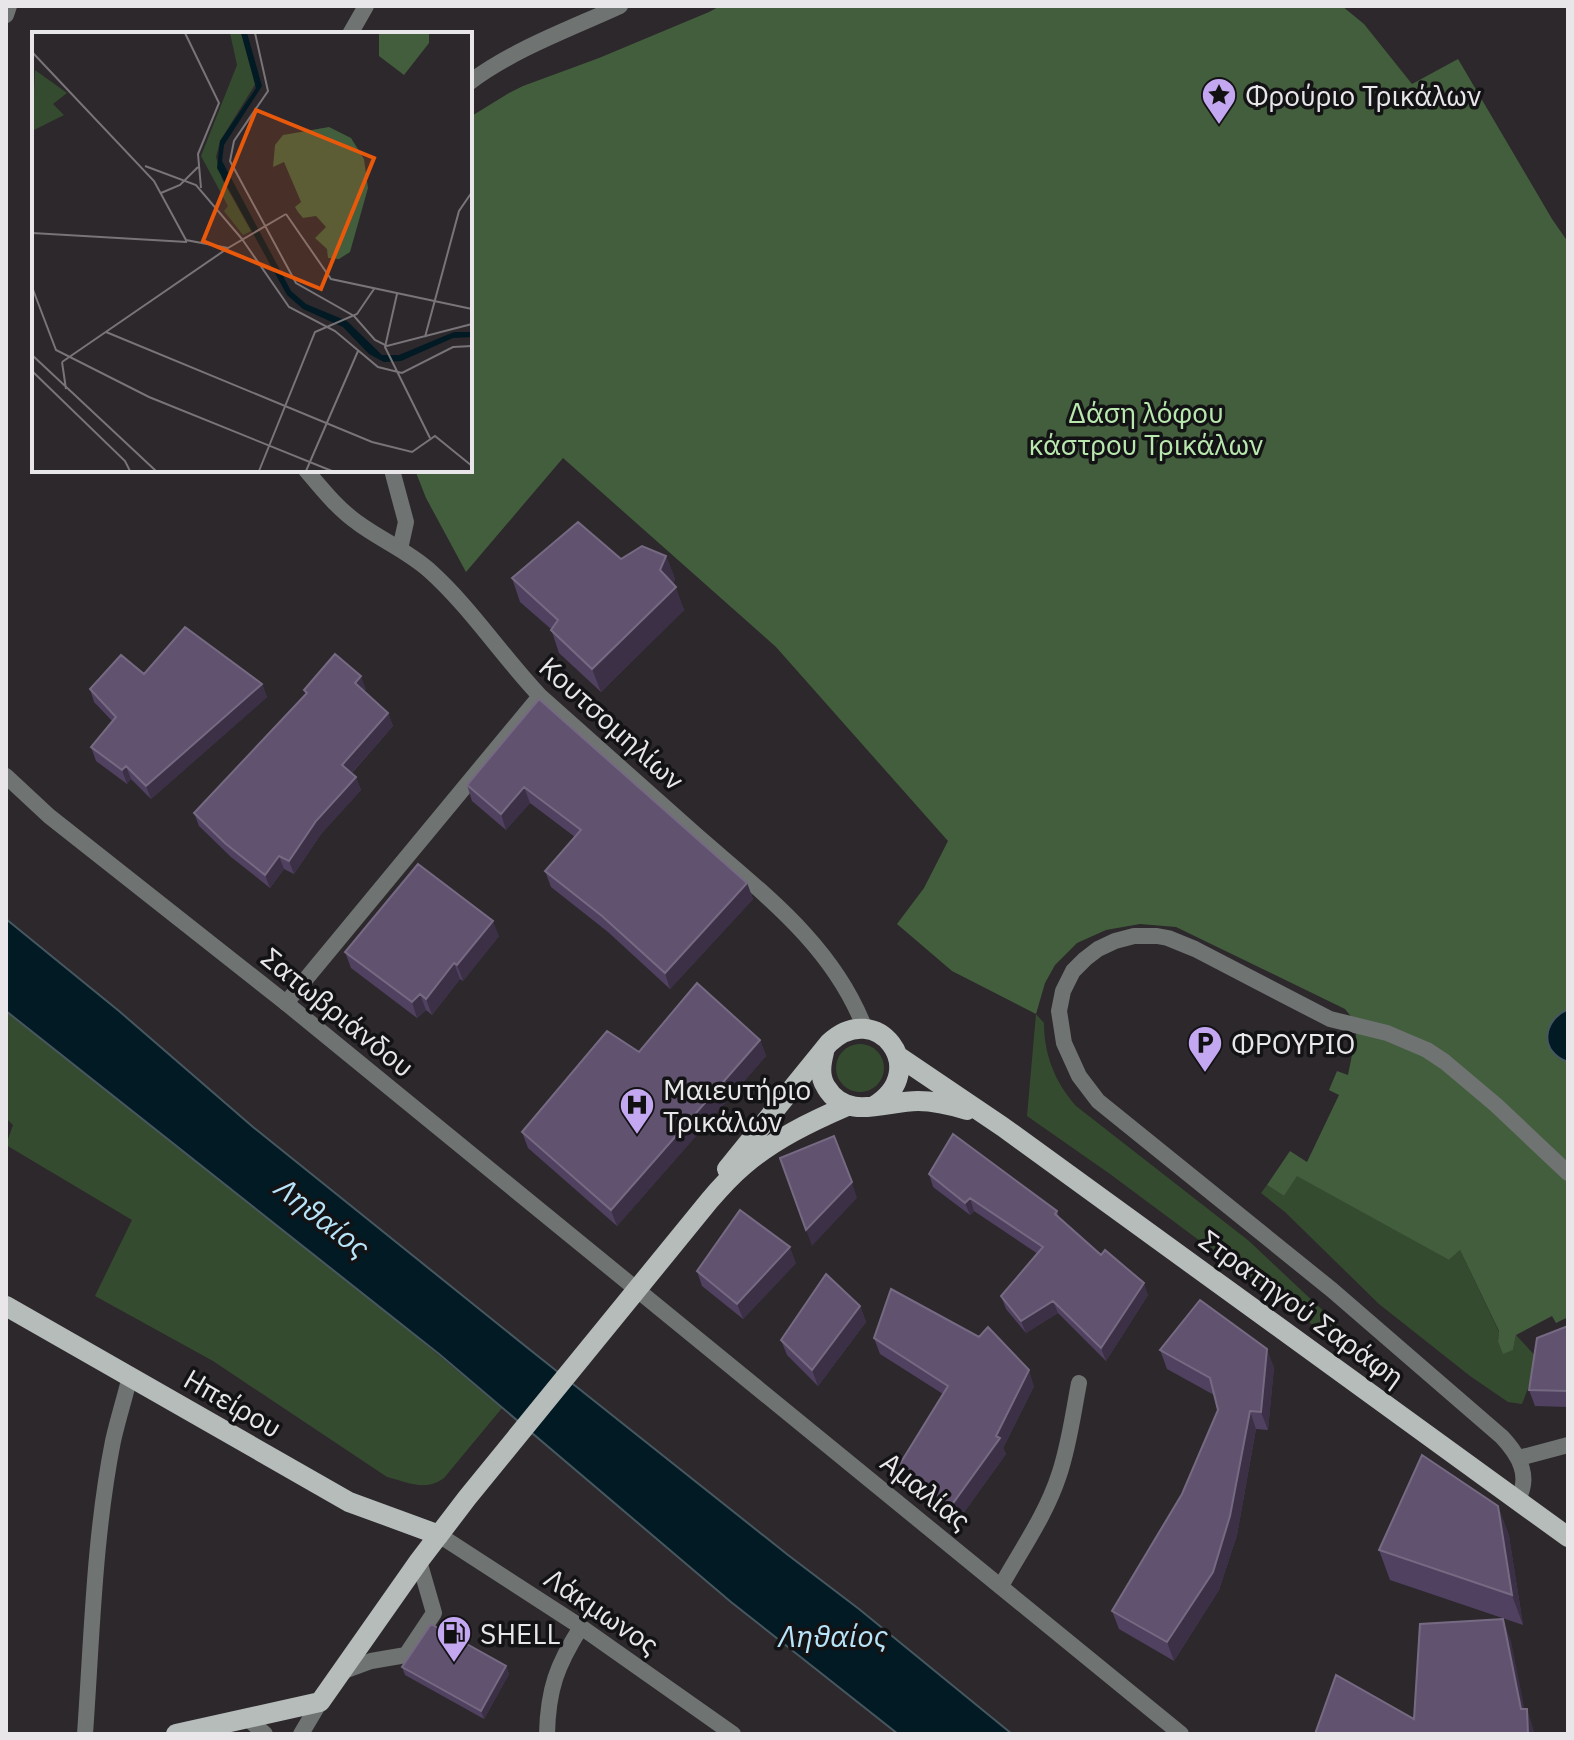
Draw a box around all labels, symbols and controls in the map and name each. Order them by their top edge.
inset map [32,32,472,472]
place icon: Φρούριο Τρικάλων [1200,76,1238,126]
place label: Φρούριο Τρικάλων [1245,77,1481,114]
park label: Δάση λόφου κάστρου Τρικάλων [1029,394,1263,463]
street label: Κουτσομηλίων [532,648,692,798]
street label: Σατωβριάνδου [254,939,422,1085]
parking icon: ΦΡΟΥΡΙΟ [1186,1024,1224,1074]
place label: ΦΡΟΥΡΙΟ [1231,1025,1355,1062]
place label: Μαιευτήριο Τρικάλων [663,1071,811,1140]
hospital icon: Μαιευτήριο Τρικάλων [618,1086,656,1136]
water label: Ληθαίος [267,1167,379,1267]
street label: Στρατηγού Σαράφη [1192,1221,1412,1395]
street label: Ηπείρου [177,1360,289,1446]
street label: Αμαλίας [873,1443,979,1539]
street label: Λάκμωνος [538,1559,666,1663]
fuel station icon: SHELL [435,1614,473,1664]
place label: SHELL [480,1615,560,1652]
water label: Ληθαίος [777,1616,889,1655]

